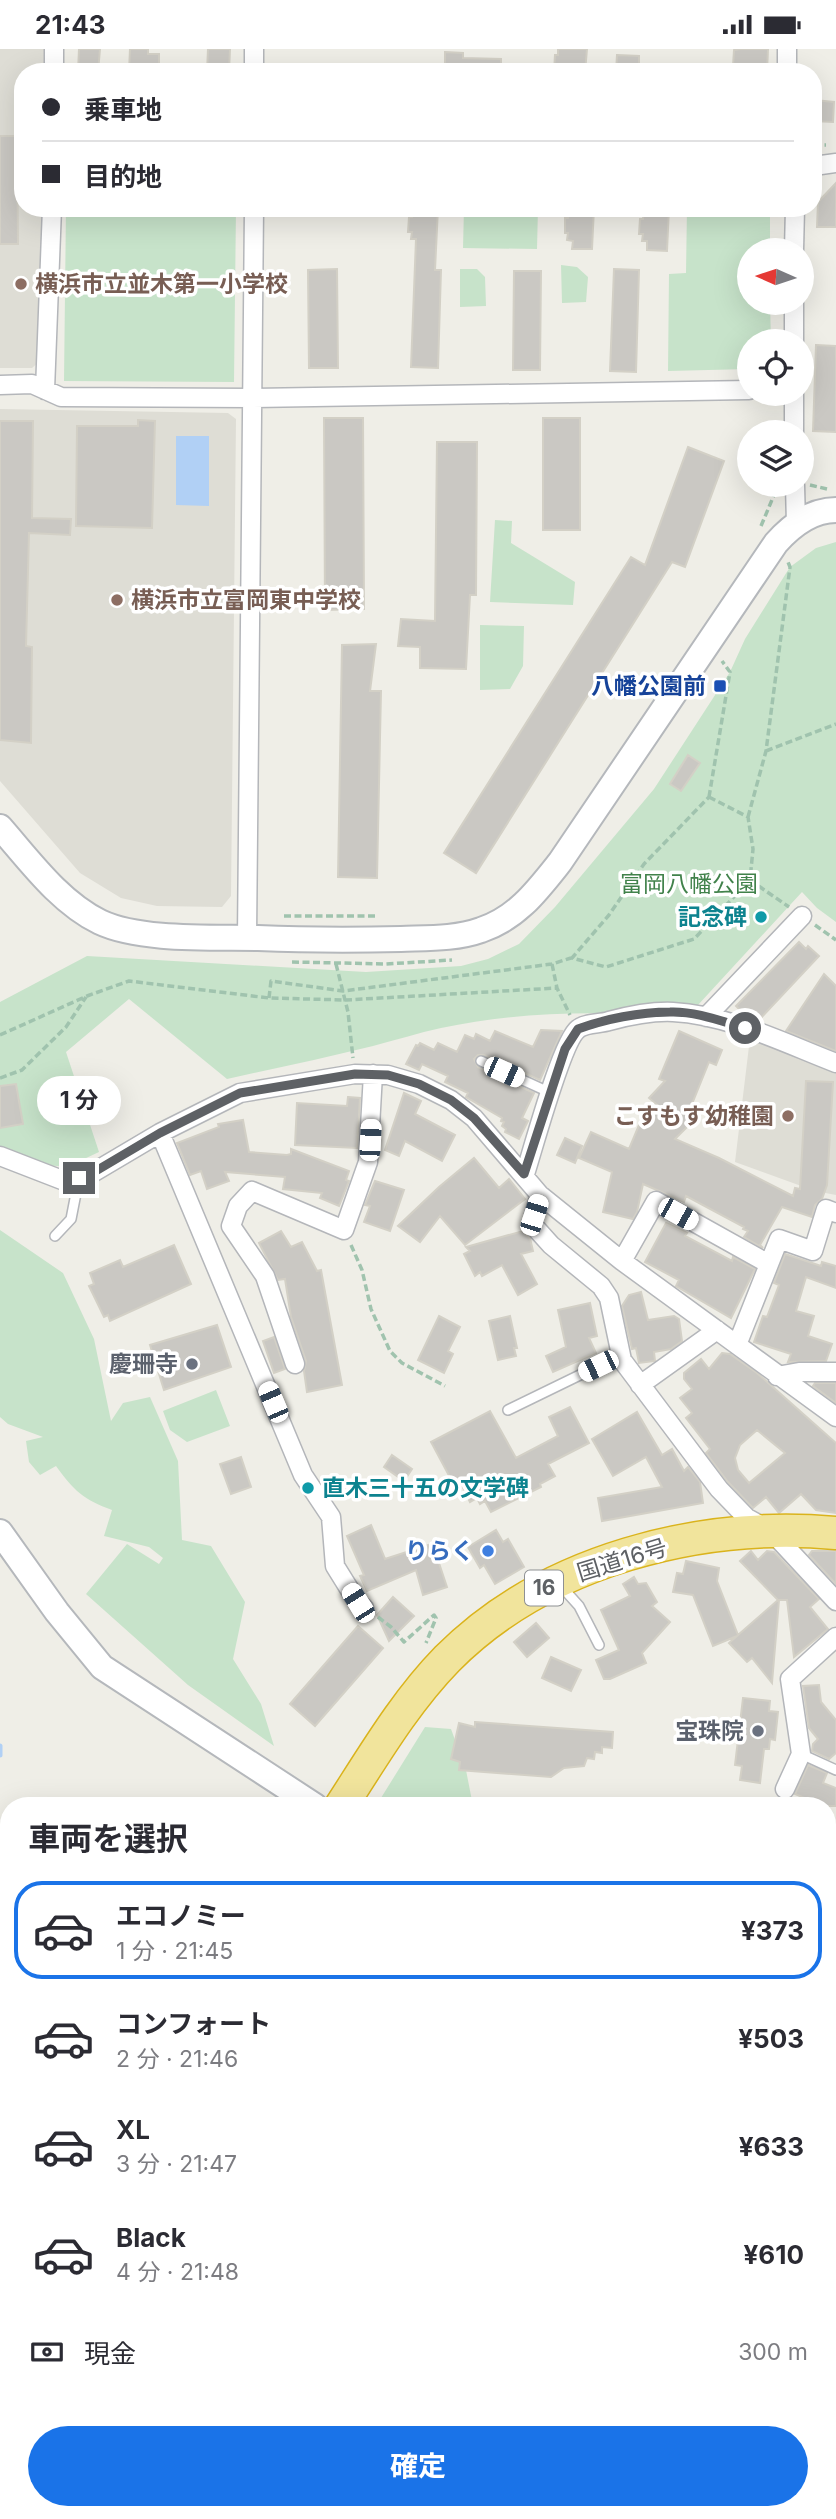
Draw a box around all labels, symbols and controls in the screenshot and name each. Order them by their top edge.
text: 21:43 [35,9,106,40]
text: 乗車地 [84,94,162,125]
text: 目的地 [84,161,162,192]
north arrow [737,238,814,315]
map controls [737,238,814,497]
place label: 横浜市立並木第一小学校 [35,270,288,298]
marker: 横浜市立並木第一小学校 [13,276,29,292]
button: locate [737,329,814,406]
button: layers [737,420,814,497]
place label: 横浜市立富岡東中学校 [131,586,361,614]
marker: 横浜市立富岡東中学校 [109,592,125,608]
place label: 八幡公園前 [591,672,706,700]
marker: 八幡公園前 [712,678,728,694]
park label: 富岡八幡公園 [620,870,758,898]
place label: 記念碑 [678,903,747,931]
marker: 記念碑 [753,909,769,925]
route start [729,1012,761,1044]
car [481,1054,528,1090]
callout: 1 分 [37,1077,121,1125]
text: 1 分 [60,1086,98,1114]
place label: こすもす幼稚園 [613,1102,774,1130]
marker: こすもす幼稚園 [780,1108,796,1124]
car [359,1118,382,1162]
route end [63,1162,95,1194]
car [518,1192,551,1238]
car [655,1195,702,1233]
car [575,1347,622,1385]
place label: 慶珊寺 [109,1350,178,1378]
marker: 慶珊寺 [184,1356,200,1372]
car [256,1379,291,1425]
place label: 直木三十五の文学碑 [322,1474,529,1502]
marker: 直木三十五の文学碑 [300,1480,316,1496]
street label: 国道16号 [574,1533,670,1587]
place label: りらく [405,1537,474,1565]
marker: りらく [480,1543,496,1559]
road number: 16 [525,1571,563,1605]
car [338,1580,379,1626]
place label: 宝珠院 [675,1717,744,1745]
marker: 宝珠院 [750,1723,766,1739]
text: 車両を選択 [28,1819,188,1858]
icon: car [32,1899,95,1962]
text: エコノミー [116,1900,246,1931]
text: ¥373 [741,1915,804,1946]
text: 1 分 · 21:45 [116,1937,233,1965]
icon: car [32,2007,95,2070]
text: コンフォート [116,2008,271,2039]
text: ¥503 [738,2023,804,2054]
text: 2 分 · 21:46 [116,2045,238,2073]
text: XL [116,2114,150,2145]
icon: car [32,2115,95,2178]
text: ¥633 [739,2131,804,2162]
text: 3 分 · 21:47 [116,2150,237,2178]
text: Black [116,2222,186,2253]
icon: car [32,2223,95,2286]
text: ¥610 [744,2239,804,2270]
text: 4 分 · 21:48 [116,2258,239,2286]
icon: cash [28,2333,66,2371]
text: 現金 [84,2338,136,2369]
text: 300 m [738,2338,808,2366]
button: 確定 [28,2426,808,2506]

